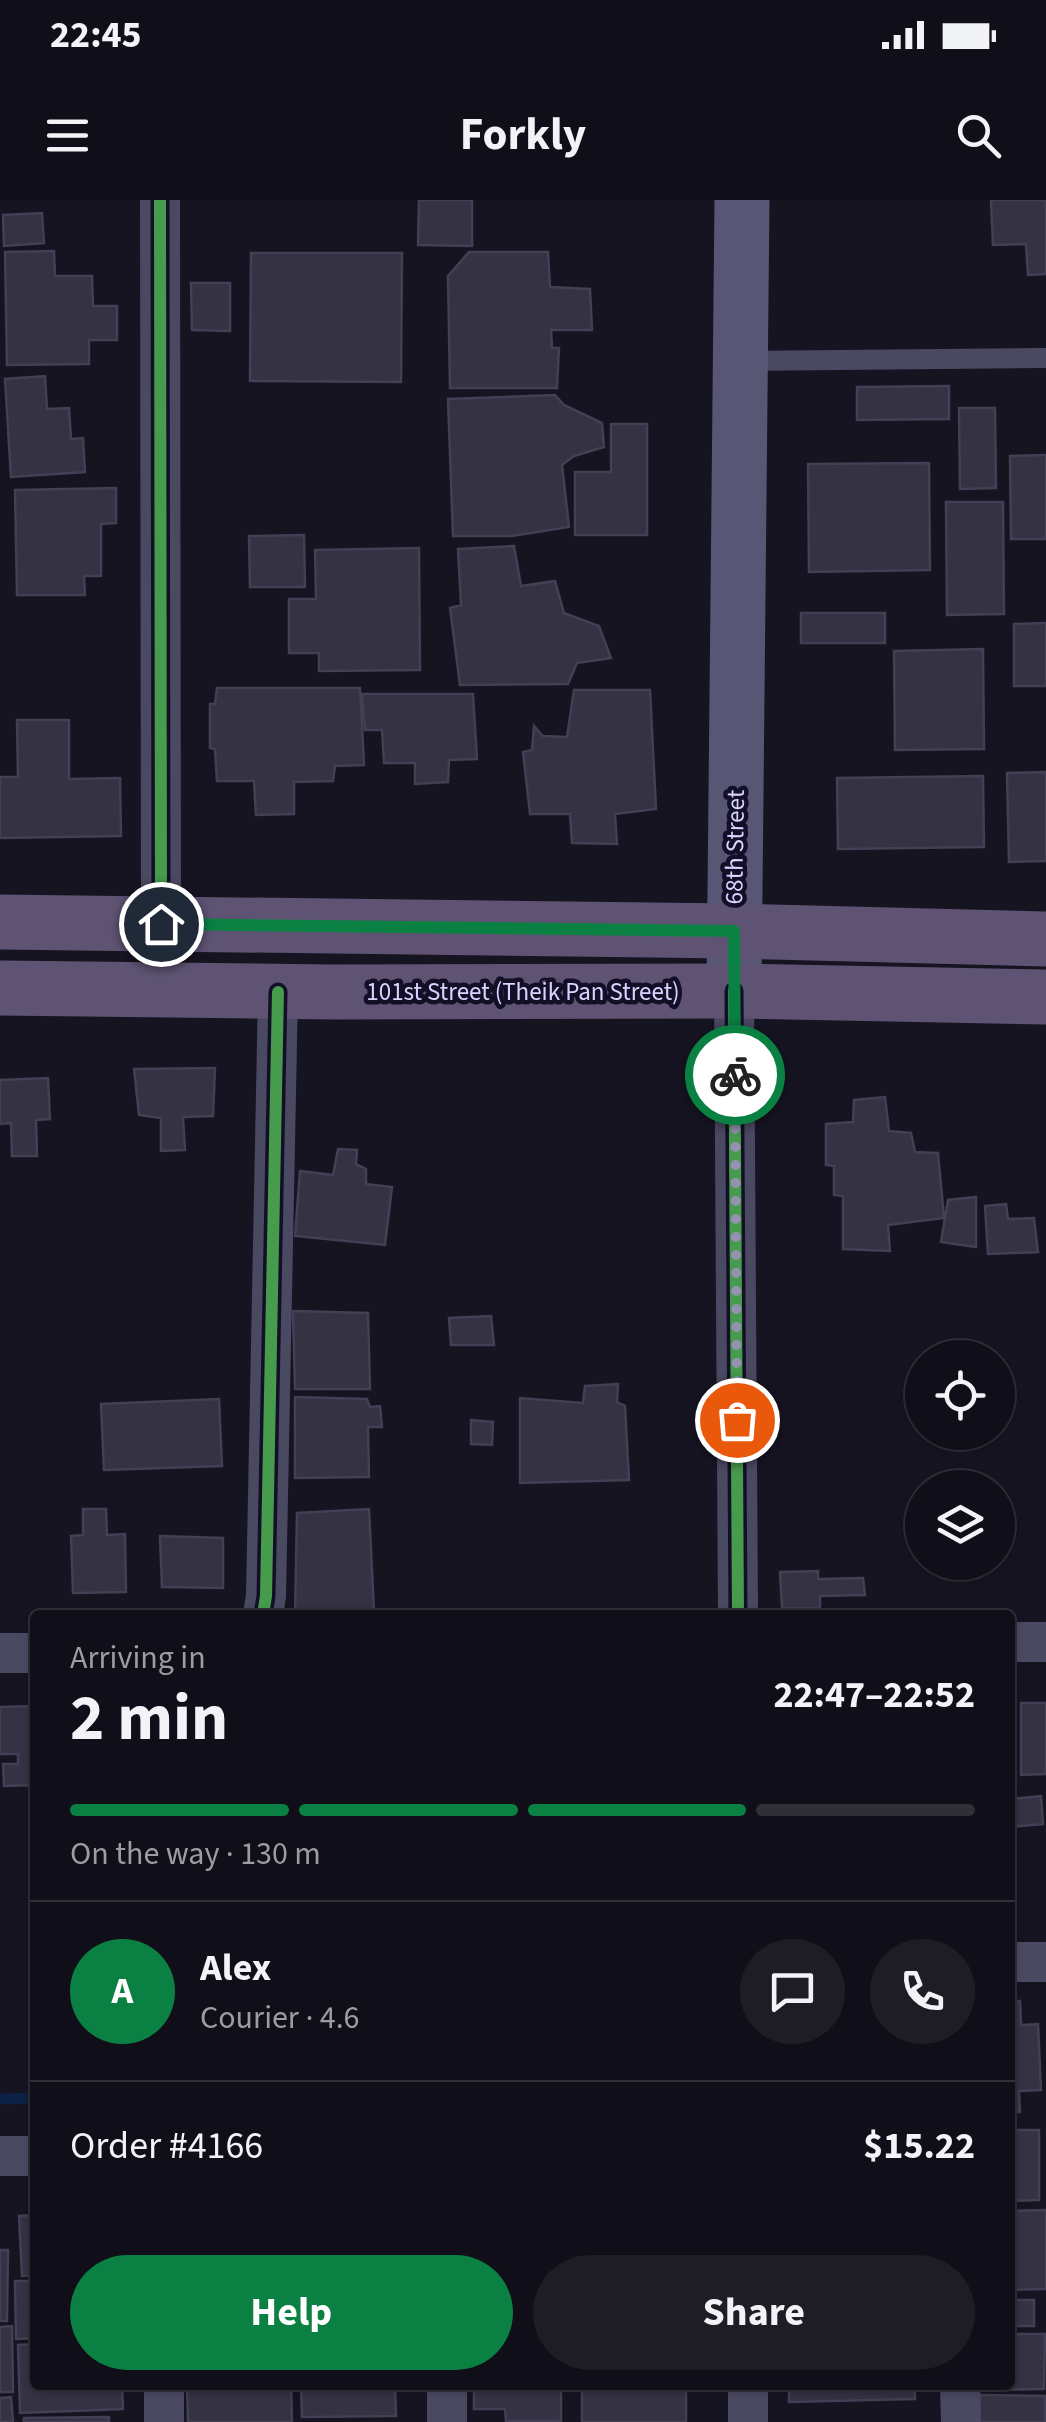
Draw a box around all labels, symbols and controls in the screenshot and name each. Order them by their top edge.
text: 22:45 [50,8,142,62]
text: Forkly [460,103,586,167]
icon: menu [40,108,95,163]
icon: search [951,108,1006,163]
street label: 68th Street [716,789,754,905]
pin [119,882,204,967]
icon: home [134,897,189,952]
street label: 101st Street (Theik Pan Street) [366,974,680,1010]
courier [685,1025,785,1125]
icon: bike [708,1048,763,1103]
map controls [905,1340,1015,1580]
button: locate [905,1340,1015,1450]
pin [695,1378,780,1463]
icon: bag [710,1393,765,1448]
button: layers [905,1470,1015,1580]
text: Arriving in [70,1635,206,1681]
text: 22:47–22:52 [773,1668,975,1722]
text: 2 min [70,1672,228,1765]
text: On the way · 130 m [70,1831,321,1877]
button: chat [740,1939,845,2044]
button: phone [870,1939,975,2044]
text: Alex [200,1941,271,1995]
text: A [112,1964,133,2018]
text: Courier · 4.6 [200,1995,360,2041]
text: Order #4166 [70,2119,263,2173]
text: $15.22 [863,2119,975,2173]
button: Help [70,2255,513,2370]
button: Share [533,2255,975,2370]

